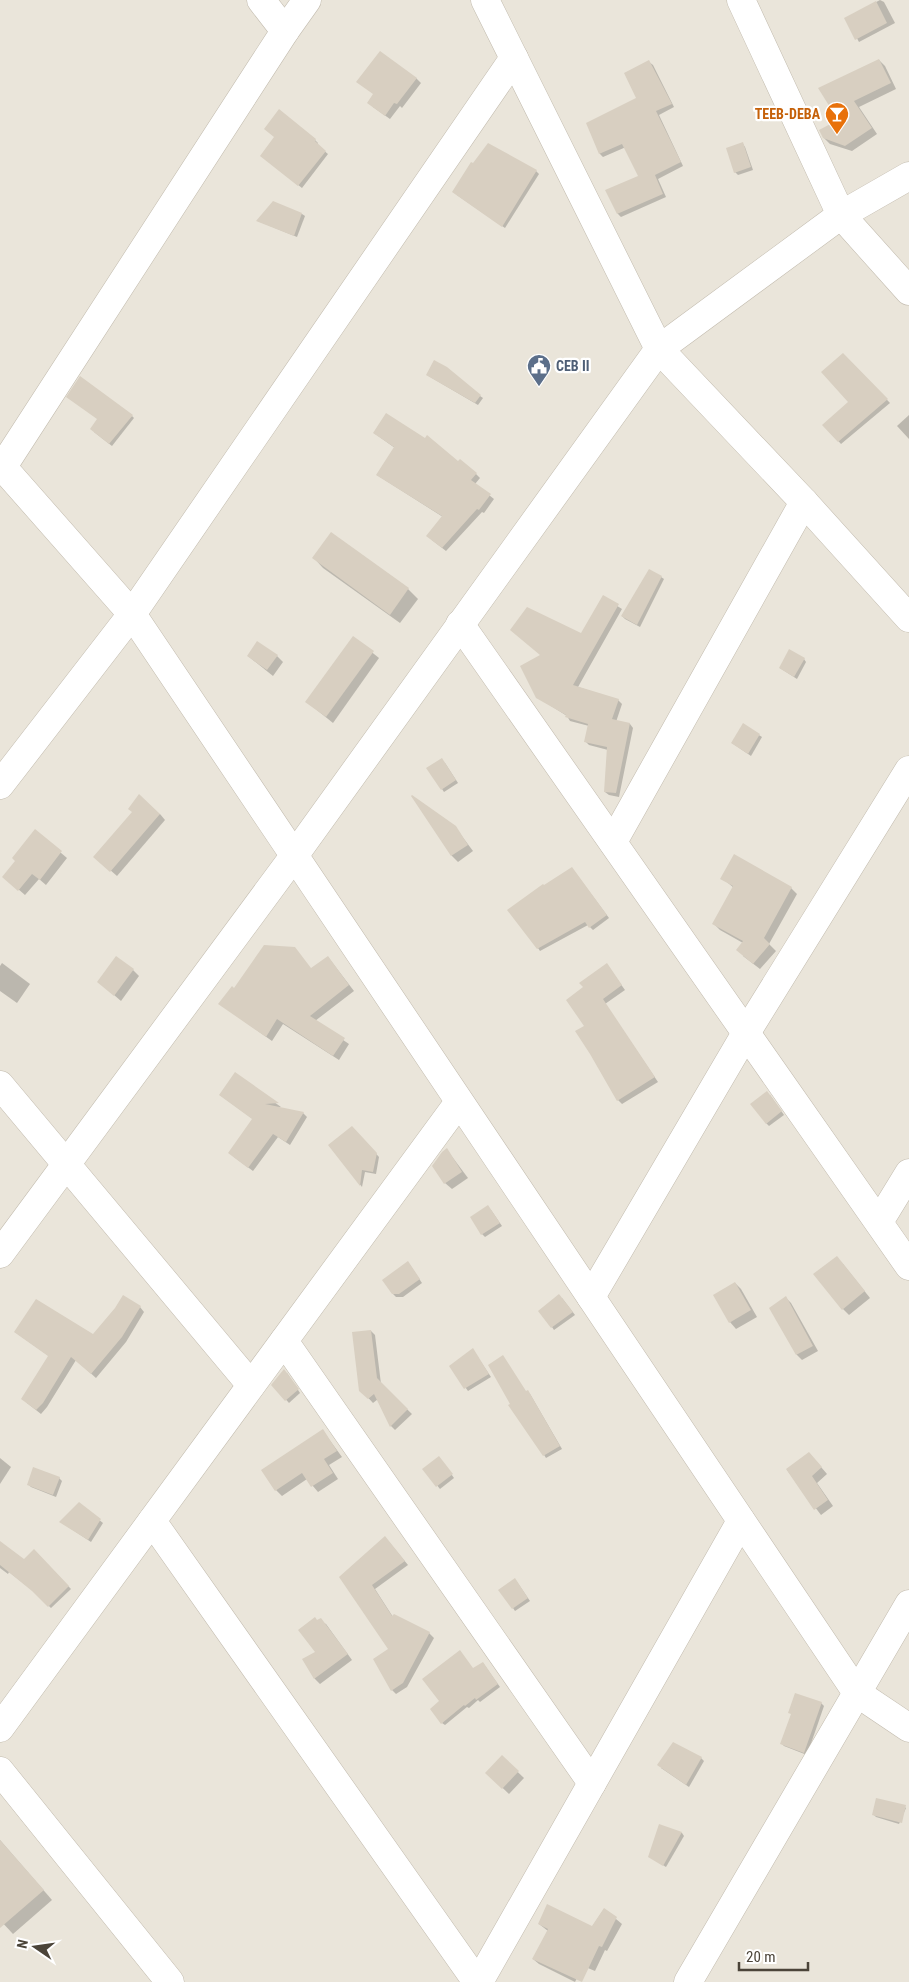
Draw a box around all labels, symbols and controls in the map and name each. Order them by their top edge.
bar icon: TEEB-DEBA [824,101,850,135]
place label: TEEB-DEBA [755,106,821,122]
public building icon: CEB II [526,353,552,387]
place label: CEB II [556,358,590,374]
north arrow [10,1922,60,1972]
text: N [14,1938,31,1950]
scale bar [739,1940,808,1972]
text: 20 m [746,1948,776,1966]

